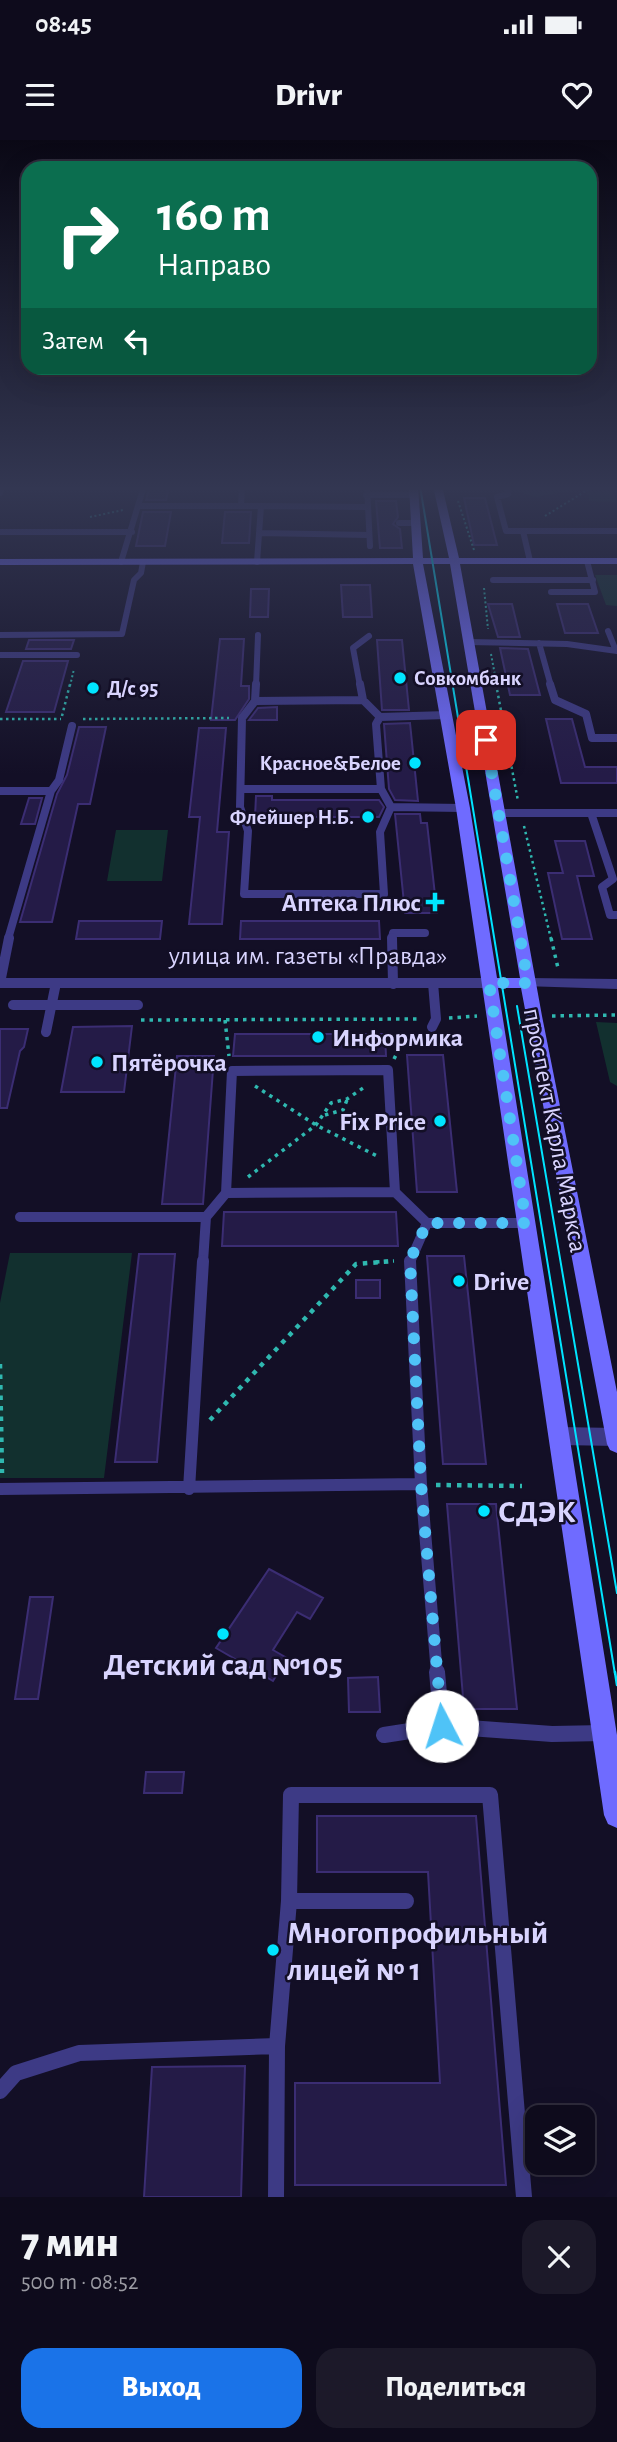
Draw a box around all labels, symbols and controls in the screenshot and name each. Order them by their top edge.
text: 08:45 [35,11,92,37]
icon: menu [21,76,59,114]
icon: heart [558,76,596,114]
text: Drivr [275,79,342,111]
icon: right [42,189,133,280]
text: 160 m [157,191,271,240]
text: Направо [157,249,271,281]
icon: left [118,322,156,360]
text: Затем [42,328,104,354]
place label: Совкомбанк [414,668,522,689]
marker: Совкомбанк [392,670,408,686]
place label: Д/с 95 [107,678,158,699]
marker: Д/с 95 [85,680,101,696]
pin [456,710,516,770]
icon: arrive [467,721,505,759]
place label: Красное&Белое [259,753,401,774]
marker: Красное&Белое [407,755,423,771]
place label: Флейшер Н.Б. [230,807,354,828]
marker: Флейшер Н.Б. [360,809,376,825]
place label: Аптека Плюс [281,890,421,916]
marker: Аптека Плюс [427,894,443,910]
street label: улица им. газеты «Правда» [168,943,447,969]
street label: проспект Карла Маркса [519,1006,591,1255]
place label: Информика [332,1025,463,1051]
marker: Информика [310,1029,326,1045]
place label: Пятёрочка [111,1050,227,1076]
marker: Пятёрочка [89,1054,105,1070]
place label: Fix Price [339,1109,426,1135]
marker: Fix Price [432,1113,448,1129]
place label: Drive [473,1269,529,1295]
marker: Drive [451,1273,467,1289]
place label: СДЭК [498,1496,576,1528]
marker: СДЭК [476,1503,492,1519]
marker: Детский сад №105 [215,1626,231,1642]
place label: Детский сад №105 [103,1649,343,1681]
position arrow [405,1689,479,1763]
place label: Многопрофильный лицей № 1 [287,1917,548,1986]
marker: Многопрофильный лицей № 1 [265,1942,281,1958]
map controls [525,2105,595,2175]
button: layers [525,2105,595,2175]
button: close [522,2220,596,2294]
text: 7 мин [21,2222,119,2264]
text: 500 m · 08:52 [21,2271,138,2294]
button: Выход [21,2348,302,2428]
button: Поделиться [316,2348,596,2428]

